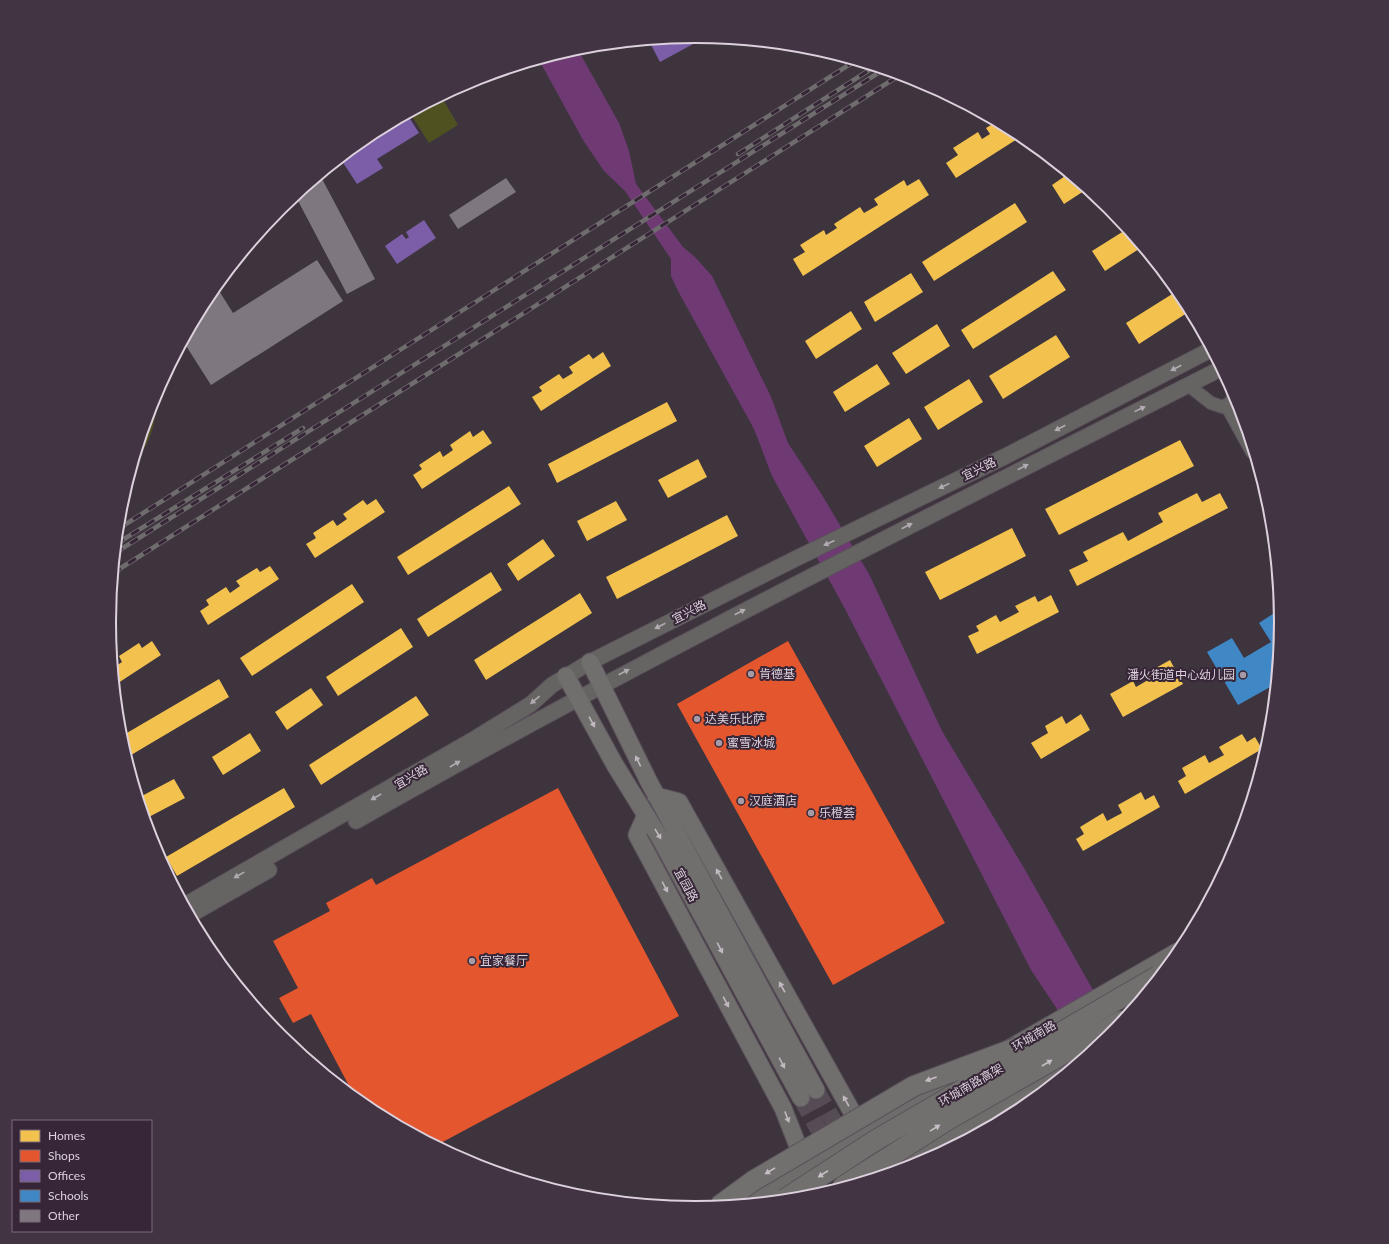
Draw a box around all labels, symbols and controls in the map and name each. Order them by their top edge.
one-way arrow [1170,365,1181,371]
one-way arrow [1134,406,1146,412]
one-way arrow [1054,424,1066,431]
street label: 宜兴路 [959,454,998,483]
one-way arrow [1018,464,1029,470]
one-way arrow [938,483,950,489]
one-way arrow [902,522,913,529]
one-way arrow [823,540,834,546]
street label: 宜兴路 [669,597,708,626]
one-way arrow [734,609,746,616]
one-way arrow [654,623,666,630]
place label: 肯德基 [759,666,795,681]
place label: 潘火街道中心幼儿园 [1127,667,1235,682]
one-way arrow [619,669,630,676]
marker: 肯德基 [746,669,756,679]
marker: 潘火街道中心幼儿园 [1238,670,1248,680]
one-way arrow [530,696,540,705]
place label: 达美乐比萨 [705,711,765,726]
marker: 达美乐比萨 [692,714,702,724]
one-way arrow [588,716,595,728]
place label: 蜜雪冰城 [727,735,775,750]
marker: 蜜雪冰城 [714,738,724,748]
one-way arrow [635,755,641,767]
street label: 宜兴路 [391,761,430,792]
one-way arrow [449,761,461,768]
one-way arrow [370,793,382,800]
place label: 汉庭酒店 [749,793,797,808]
marker: 汉庭酒店 [736,796,746,806]
place label: 乐橙荟 [819,805,855,820]
marker: 乐橙荟 [806,808,816,818]
one-way arrow [654,828,661,840]
street label: 宜园路 [671,865,702,904]
one-way arrow [716,868,722,880]
one-way arrow [233,872,245,878]
one-way arrow [662,881,668,893]
one-way arrow [716,942,723,954]
place label: 宜家餐厅 [480,953,528,968]
marker: 宜家餐厅 [467,956,477,966]
one-way arrow [779,981,786,993]
one-way arrow [723,996,730,1008]
street label: 环城南路 [1009,1017,1058,1054]
one-way arrow [778,1057,785,1068]
street label: 环城南路高架 [936,1060,1006,1109]
one-way arrow [1041,1060,1053,1067]
one-way arrow [925,1077,937,1083]
one-way arrow [842,1095,849,1107]
one-way arrow [784,1111,790,1123]
legend [12,1120,152,1232]
one-way arrow [929,1124,940,1132]
text: Homes [48,1128,85,1143]
text: Shops [48,1148,80,1163]
one-way arrow [765,1167,775,1175]
text: Offices [48,1168,85,1183]
one-way arrow [818,1170,829,1178]
text: Schools [48,1188,89,1203]
text: Other [48,1208,80,1223]

